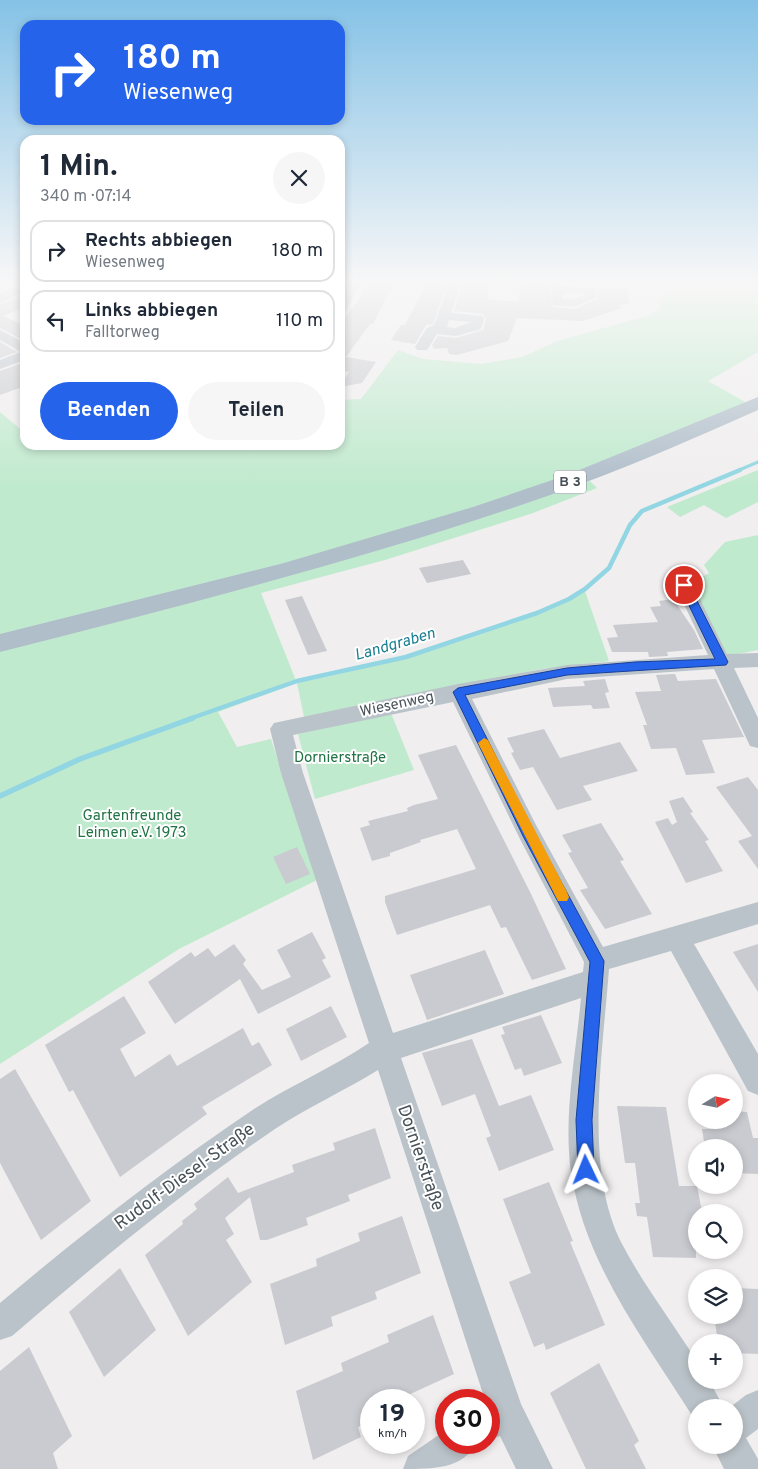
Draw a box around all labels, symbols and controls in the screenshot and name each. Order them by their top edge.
text: 180 m [123,37,221,81]
icon: right [40,40,105,105]
text: Wiesenweg [123,80,233,107]
text: 1 Min. [40,149,118,186]
button: close [273,152,325,204]
text: 340 m · 07:14 [40,187,131,207]
text: Rechts abbiegen [85,229,233,253]
icon: right [42,237,70,265]
text: 180 m [272,239,323,263]
text: Wiesenweg [85,253,165,273]
text: Links abbiegen [85,299,218,323]
icon: left [42,307,70,335]
text: 110 m [276,309,323,333]
text: Falltorweg [85,323,160,343]
button: Beenden [40,382,178,440]
button: Teilen [188,382,325,440]
road number: B 3 [554,471,586,494]
pin [663,564,705,606]
icon: arrive [670,571,698,599]
water label: Landgraben [352,624,438,666]
street label: Wiesenweg [358,688,436,722]
park label: Dornierstraße [294,749,386,768]
park label: Gartenfreunde Leimen e.V. 1973 [77,807,187,843]
north arrow [688,1074,742,1129]
map controls [688,1074,743,1454]
street label: Dornierstraße [391,1102,449,1214]
street label: Rudolf-Diesel-Straße [110,1118,260,1236]
button: sound [688,1139,743,1194]
position arrow [559,1143,611,1195]
button: search [688,1204,743,1259]
button: layers [688,1269,743,1324]
button: + [688,1334,743,1389]
speed limit sign: 30 [435,1389,500,1454]
text: 19 [380,1399,405,1431]
button: − [688,1399,743,1454]
text: km/h [378,1426,407,1442]

